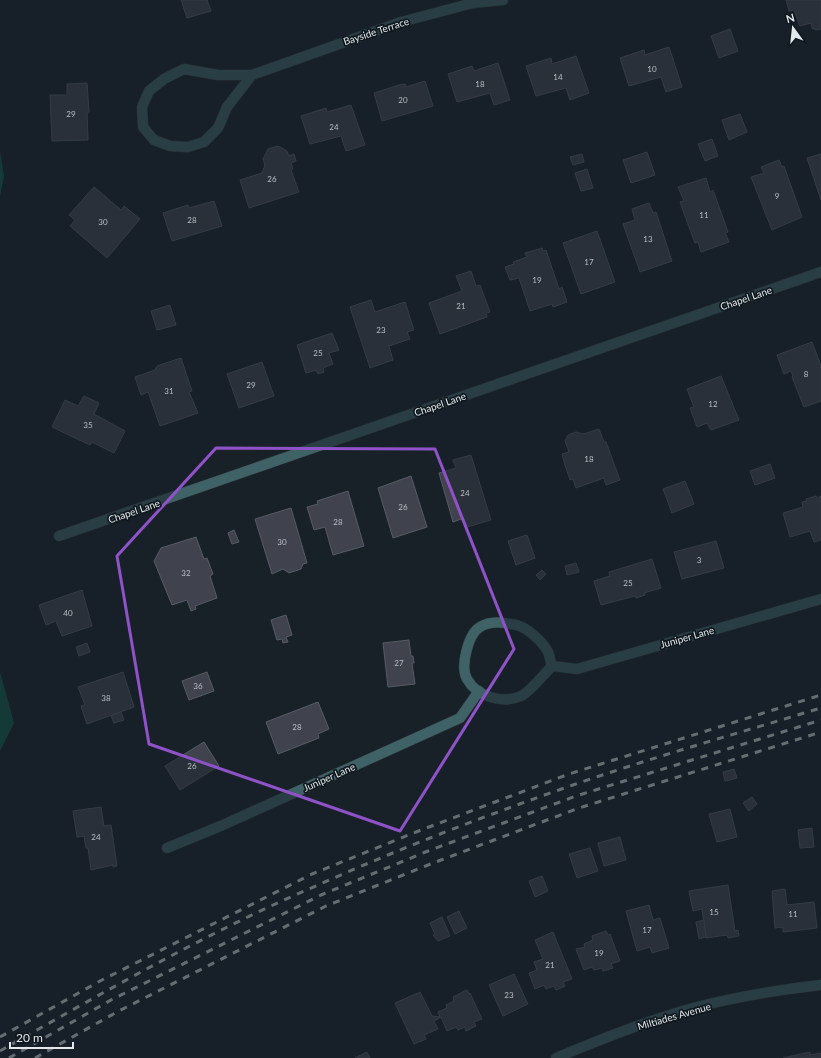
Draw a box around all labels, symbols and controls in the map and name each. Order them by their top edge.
north arrow [773,8,813,48]
text: N [785,10,796,25]
street label: Bayside Terrace [342,15,410,47]
house number: 10 [647,64,657,74]
house number: 14 [553,72,563,82]
house number: 18 [475,79,485,89]
house number: 20 [398,95,408,105]
house number: 29 [66,109,76,119]
house number: 24 [329,122,339,132]
house number: 26 [267,174,277,184]
house number: 9 [775,191,780,201]
house number: 11 [699,210,709,220]
house number: 28 [187,215,197,225]
house number: 30 [98,217,108,227]
house number: 13 [643,234,653,244]
house number: 17 [584,257,594,267]
house number: 19 [532,275,542,285]
street label: Chapel Lane [719,284,773,312]
house number: 21 [456,301,466,311]
house number: 23 [376,325,386,335]
house number: 25 [313,348,323,358]
house number: 8 [804,369,809,379]
house number: 29 [246,380,256,390]
house number: 31 [164,386,174,396]
street label: Chapel Lane [413,390,467,418]
house number: 12 [708,399,718,409]
house number: 35 [83,420,93,430]
house number: 18 [584,454,594,464]
house number: 24 [460,488,470,498]
street label: Chapel Lane [107,497,161,525]
house number: 26 [398,502,408,512]
house number: 28 [333,517,343,527]
house number: 30 [277,537,287,547]
house number: 3 [697,555,702,565]
house number: 32 [181,568,191,578]
house number: 25 [623,578,633,588]
house number: 40 [63,608,73,618]
street label: Juniper Lane [659,624,715,650]
house number: 27 [394,658,404,668]
house number: 36 [193,681,203,691]
house number: 38 [101,693,111,703]
house number: 28 [292,722,302,732]
street label: Juniper Lane [301,760,357,794]
house number: 26 [187,761,197,771]
house number: 24 [91,832,101,842]
house number: 15 [709,907,719,917]
house number: 11 [788,909,798,919]
house number: 17 [642,925,652,935]
house number: 19 [594,948,604,958]
house number: 21 [545,960,555,970]
house number: 23 [504,990,514,1000]
street label: Miltiades Avenue [636,1000,712,1032]
scale bar [10,1024,73,1050]
text: 20 m [16,1030,43,1045]

